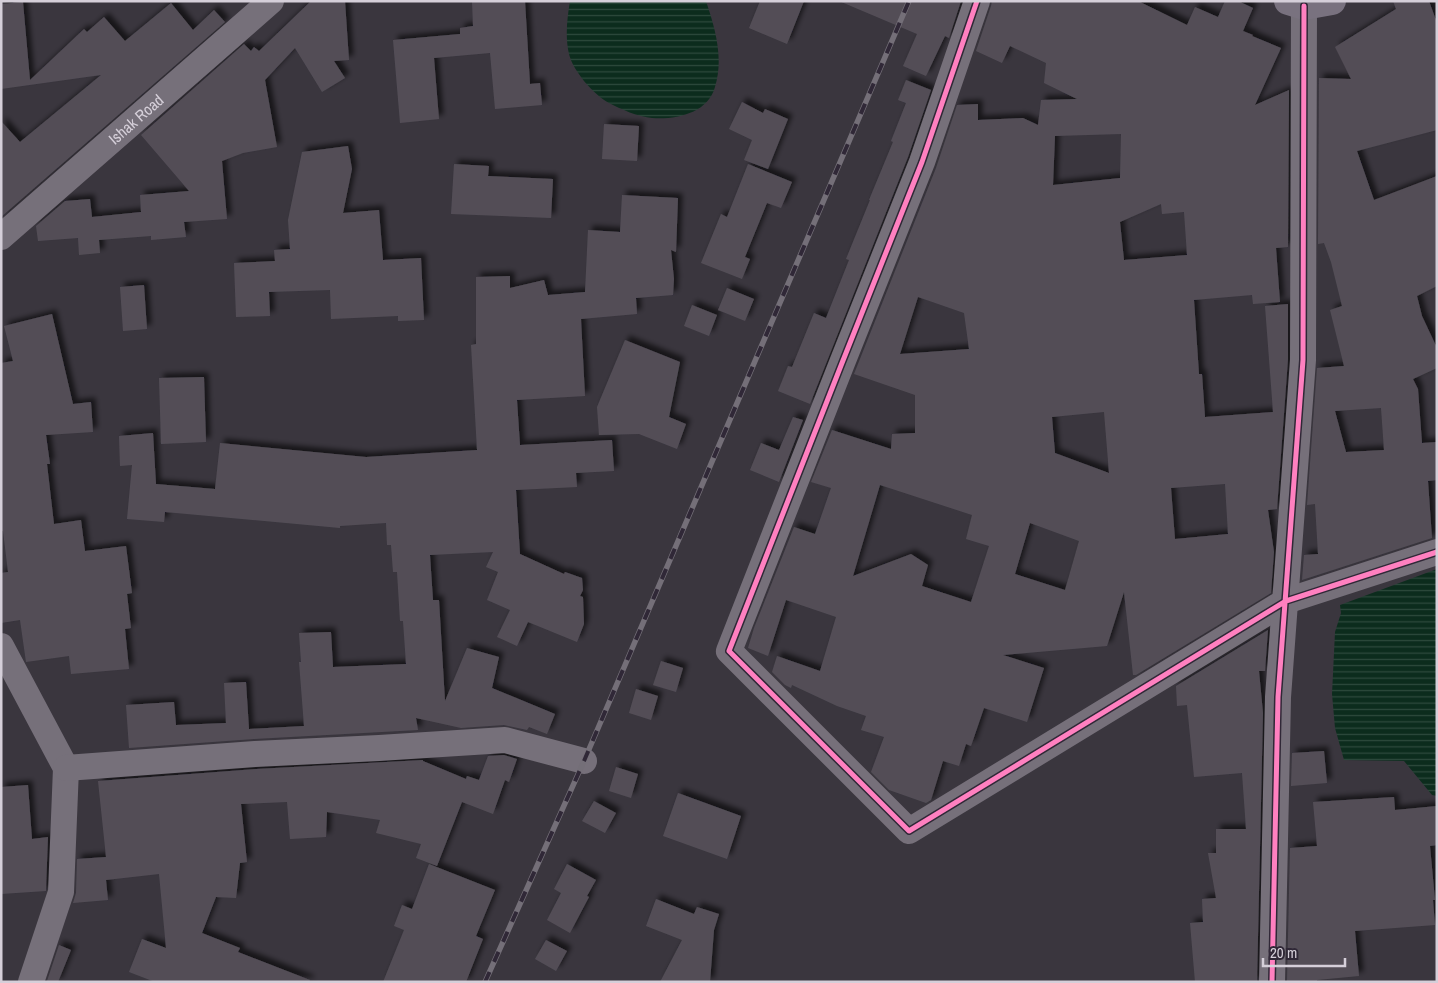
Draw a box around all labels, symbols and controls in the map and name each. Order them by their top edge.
street label: Ishak Road [104,89,168,149]
scale bar [1263,936,1346,968]
text: 20 m [1270,942,1297,963]

